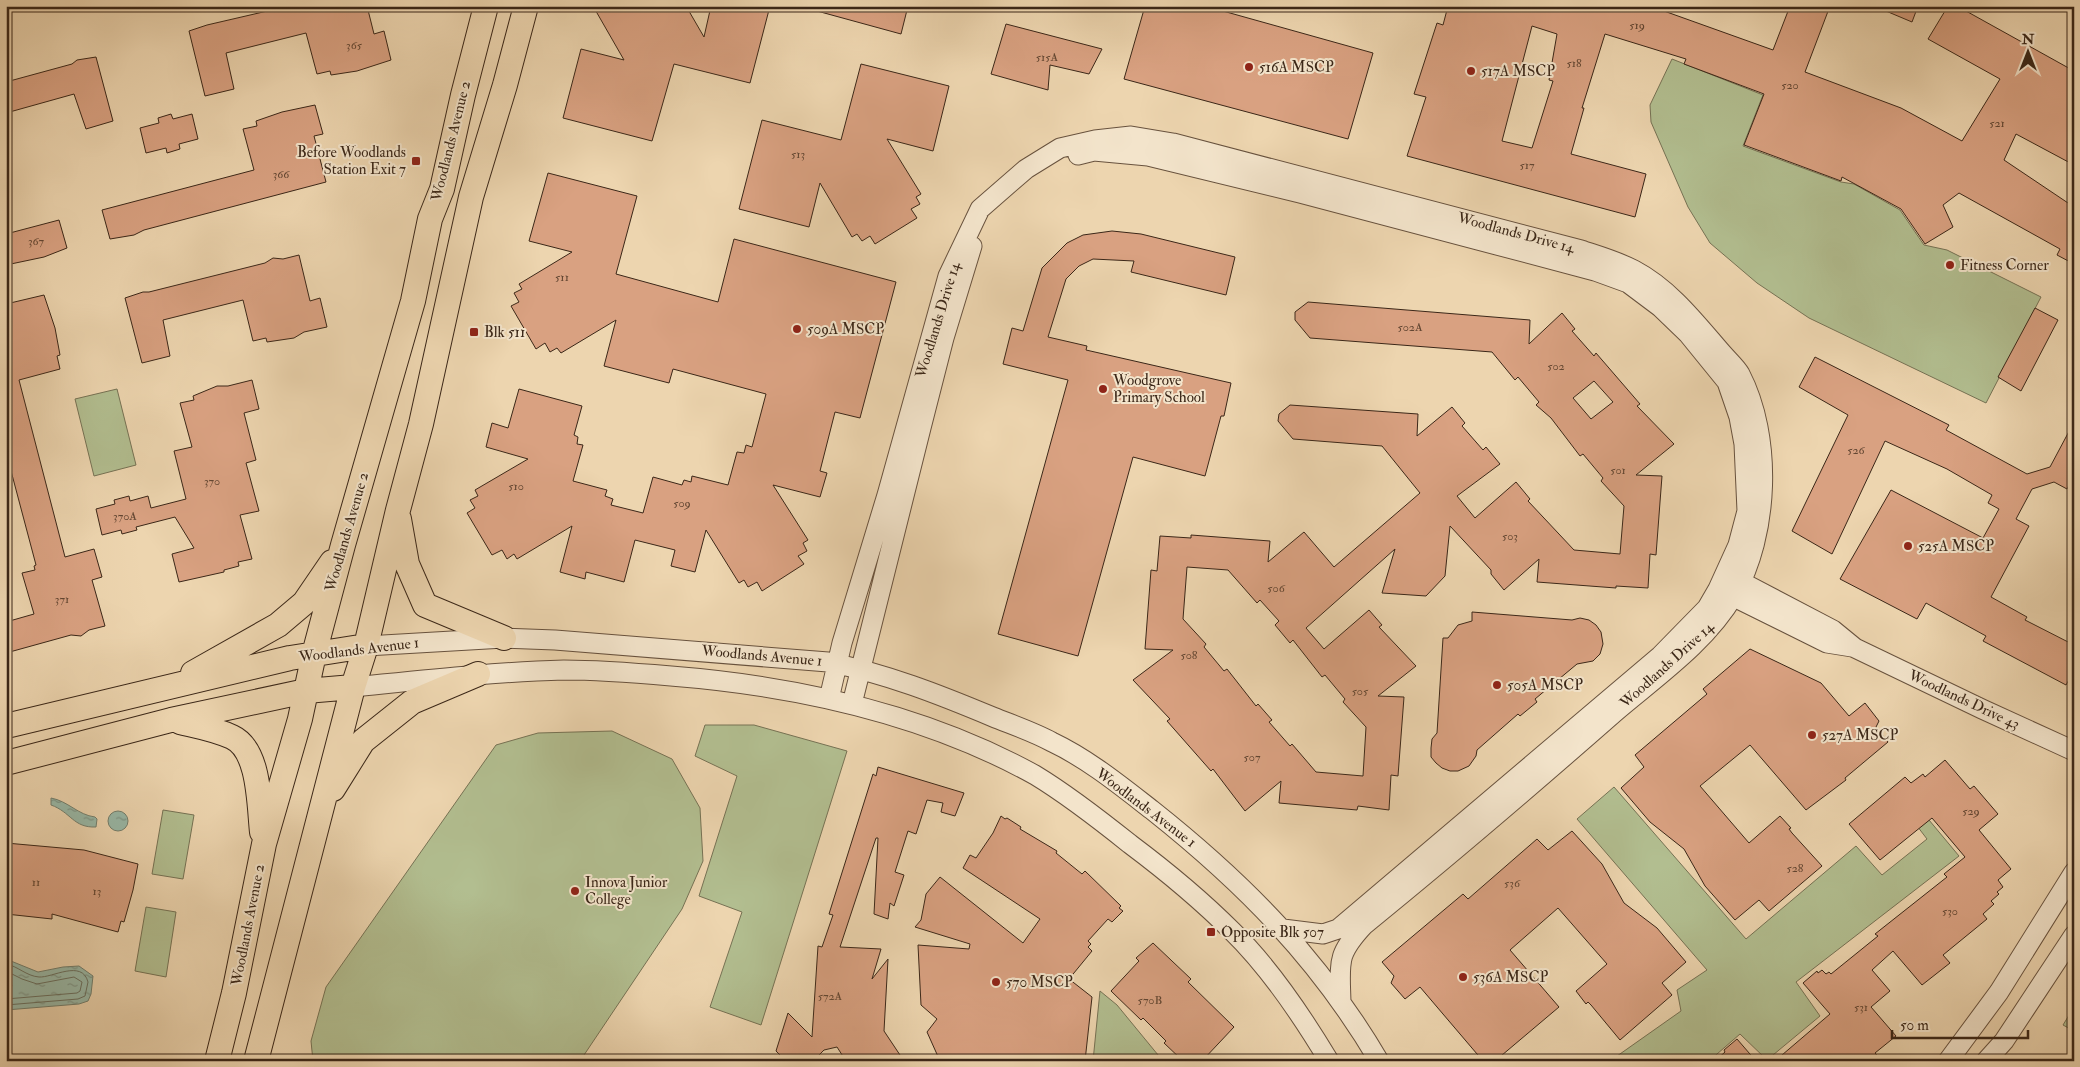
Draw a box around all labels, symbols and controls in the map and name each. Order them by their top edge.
house number: 519 [1629,18,1645,33]
north arrow [2002,28,2052,78]
text: N [2021,31,2035,48]
house number: 365 [346,38,363,53]
house number: 515A [1036,50,1059,65]
house number: 518 [1566,56,1582,71]
place label: 516A MSCP [1259,58,1334,77]
marker: 516A MSCP [1243,61,1255,73]
place label: 517A MSCP [1481,62,1555,81]
marker: 517A MSCP [1465,65,1477,77]
street label: Woodlands Avenue 2 [427,78,475,204]
house number: 520 [1781,78,1799,93]
house number: 521 [1989,116,2005,131]
place label: Before Woodlands Station Exit 7 [297,143,406,179]
house number: 513 [791,147,805,162]
marker: Before Woodlands Station Exit 7 [410,155,422,167]
house number: 517 [1519,158,1535,173]
house number: 366 [273,167,290,182]
street label: Woodlands Drive 14 [1455,208,1577,258]
house number: 367 [28,234,45,249]
place label: Fitness Corner [1960,256,2049,275]
street label: Woodlands Drive 14 [911,259,965,381]
marker: Fitness Corner [1944,259,1956,271]
house number: 511 [555,270,569,285]
place label: 509A MSCP [807,320,884,339]
house number: 502A [1397,320,1423,335]
place label: Blk 511 [484,323,525,342]
marker: 509A MSCP [791,323,803,335]
marker: Blk 511 [468,326,480,338]
house number: 502 [1547,359,1565,374]
place label: Woodgrove Primary School [1112,371,1205,407]
marker: Woodgrove Primary School [1097,383,1109,395]
house number: 526 [1847,443,1866,458]
house number: 501 [1610,463,1626,478]
street label: Woodlands Avenue 2 [321,470,373,595]
house number: 370 [204,474,220,489]
house number: 510 [508,479,524,494]
house number: 509 [673,496,691,511]
house number: 370A [113,509,137,524]
house number: 503 [1502,529,1518,544]
place label: 525A MSCP [1918,537,1994,556]
marker: 525A MSCP [1902,540,1914,552]
house number: 506 [1267,581,1286,596]
house number: 371 [55,592,69,607]
street label: Woodlands Drive 14 [1615,617,1719,713]
street label: Woodlands Avenue 1 [297,633,420,667]
street label: Woodlands Avenue 1 [700,641,823,671]
house number: 508 [1181,648,1198,663]
street label: Woodlands Drive 43 [1904,666,2023,734]
place label: 505A MSCP [1507,676,1583,695]
marker: 505A MSCP [1491,679,1503,691]
house number: 505 [1352,684,1369,699]
place label: 527A MSCP [1822,726,1899,745]
marker: 527A MSCP [1806,729,1818,741]
house number: 507 [1244,750,1261,765]
street label: Woodlands Avenue 1 [1091,763,1200,852]
house number: 529 [1962,804,1980,819]
house number: 528 [1787,861,1804,876]
street label: Woodlands Avenue 2 [227,862,269,988]
place label: Innova Junior College [585,873,668,909]
house number: 11 [32,875,40,890]
house number: 536 [1504,876,1521,891]
house number: 13 [93,884,101,899]
marker: Innova Junior College [569,885,581,897]
house number: 530 [1942,904,1958,919]
place label: Opposite Blk 507 [1221,923,1324,943]
marker: Opposite Blk 507 [1205,926,1217,938]
place label: 536A MSCP [1473,968,1548,987]
marker: 536A MSCP [1457,971,1469,983]
place label: 570 MSCP [1006,973,1073,992]
marker: 570 MSCP [990,976,1002,988]
house number: 572A [818,989,843,1004]
house number: 570B [1138,993,1163,1008]
house number: 531 [1854,1000,1868,1015]
scale bar [1892,1007,2029,1039]
text: 50 m [1900,1016,1929,1035]

